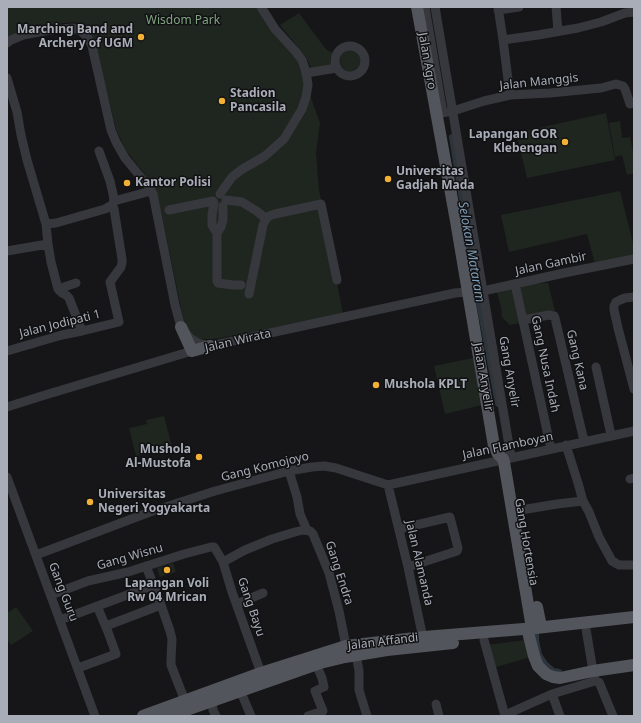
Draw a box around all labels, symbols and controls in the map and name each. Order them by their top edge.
park label: Wisdom Park [146,14,220,28]
place label: Marching Band and Archery of UGM [17,23,133,51]
street label: Jalan Agro [415,31,439,91]
marker: Marching Band and Archery of UGM [136,32,146,42]
street label: Jalan Manggis [499,71,579,93]
place label: Stadion Pancasila [230,87,286,115]
marker: Stadion Pancasila [217,96,227,106]
place label: Lapangan GOR Klebengan [469,128,557,156]
marker: Lapangan GOR Klebengan [560,137,570,147]
place label: Universitas Gadjah Mada [396,165,474,193]
marker: Universitas Gadjah Mada [383,174,393,184]
place label: Kantor Polisi [135,176,211,190]
marker: Kantor Polisi [122,178,132,188]
water label: Selokan Mataram [454,200,488,304]
street label: Jalan Gambir [514,249,588,279]
street label: Jalan Jodipati 1 [18,307,102,341]
street label: Gang Nusa Indah [528,314,562,414]
street label: Jalan Wirata [204,326,272,356]
street label: Gang Kana [563,328,591,392]
street label: Gang Anyelir [496,335,522,409]
street label: Jalan Anyelir [470,342,496,412]
place label: Mushola KPLT [384,378,467,392]
marker: Mushola KPLT [371,380,381,390]
street label: Jalan Flamboyan [461,429,555,463]
place label: Mushola Al-Mustofa [126,443,191,471]
street label: Gang Komojoyo [220,449,310,485]
marker: Mushola Al-Mustofa [194,452,204,462]
place label: Universitas Negeri Yogyakarta [98,488,210,516]
marker: Universitas Negeri Yogyakarta [85,497,95,507]
street label: Gang Hortensia [511,497,541,587]
street label: Jalan Alamanda [402,519,436,607]
street label: Gang Endra [322,539,356,607]
street label: Gang Wisnu [95,541,165,573]
street label: Gang Guru [45,561,81,623]
marker: Lapangan Voli Rw 04 Mrican [162,565,172,575]
street label: Gang Bayu [234,576,268,638]
place label: Lapangan Voli Rw 04 Mrican [125,577,209,605]
street label: Jalan Affandi [347,631,419,653]

